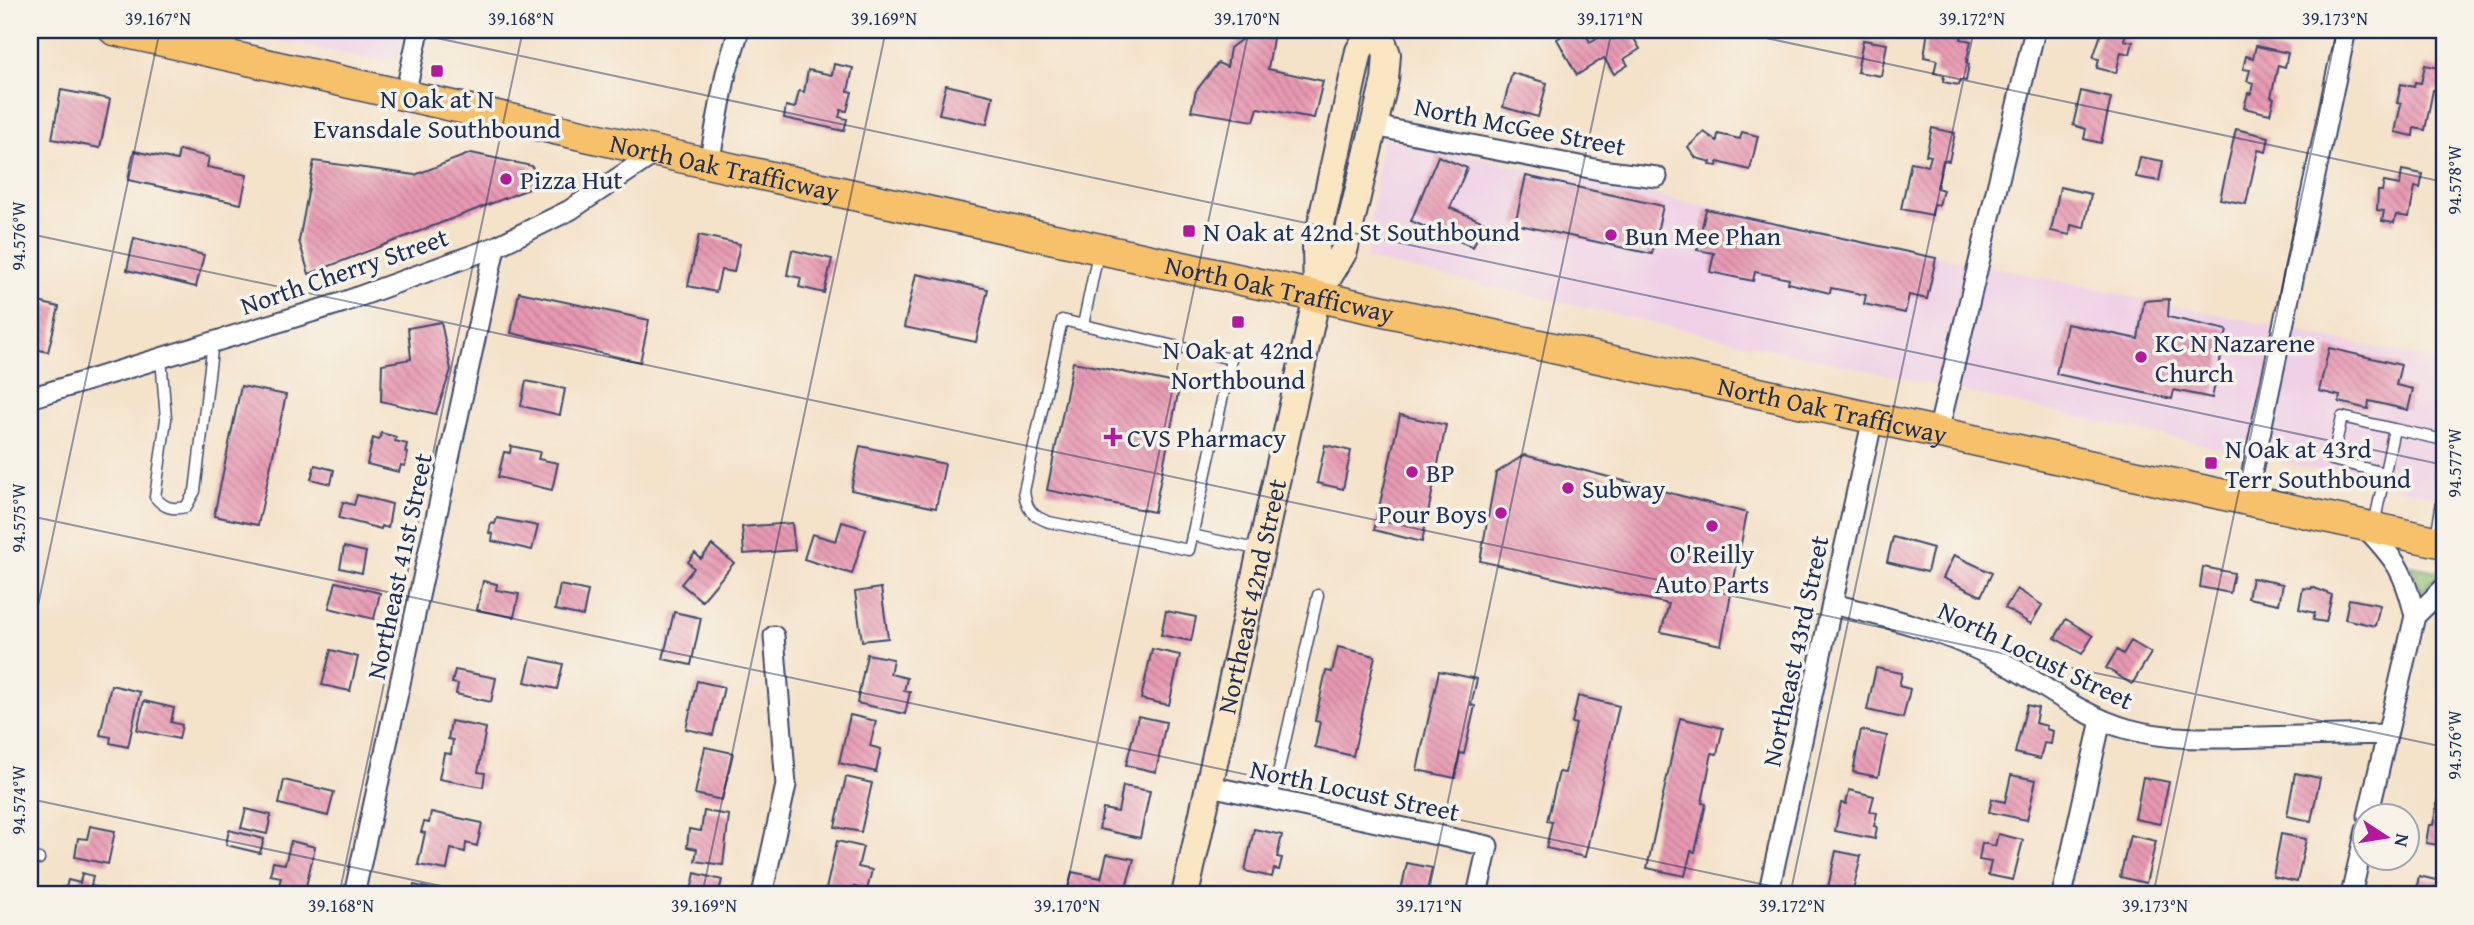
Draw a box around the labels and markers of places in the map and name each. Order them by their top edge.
marker: N Oak at N Evansdale Southbound [429,63,445,79]
place label: N Oak at N Evansdale Southbound [313,79,561,148]
place label: Pizza Hut [520,160,623,199]
marker: Pizza Hut [498,171,514,187]
place label: N Oak at 42nd St Southbound [1203,212,1520,251]
place label: Bun Mee Phan [1625,216,1781,255]
marker: N Oak at 42nd St Southbound [1181,223,1197,239]
marker: Bun Mee Phan [1603,227,1619,243]
marker: N Oak at 42nd Northbound [1230,314,1246,330]
place label: KC N Nazarene Church [2155,323,2315,392]
place label: N Oak at 42nd Northbound [1163,330,1313,399]
marker: KC N Nazarene Church [2133,349,2149,365]
place label: CVS Pharmacy [1127,418,1286,457]
marker: CVS Pharmacy [1105,429,1121,445]
place label: N Oak at 43rd Terr Southbound [2225,429,2411,498]
place label: BP [1426,453,1455,492]
marker: N Oak at 43rd Terr Southbound [2203,455,2219,471]
marker: BP [1404,464,1420,480]
place label: Subway [1582,469,1666,508]
marker: Subway [1560,480,1576,496]
place label: Pour Boys [1378,494,1487,533]
marker: Pour Boys [1493,505,1509,521]
marker: O'Reilly Auto Parts [1704,518,1720,534]
place label: O'Reilly Auto Parts [1655,534,1769,603]

